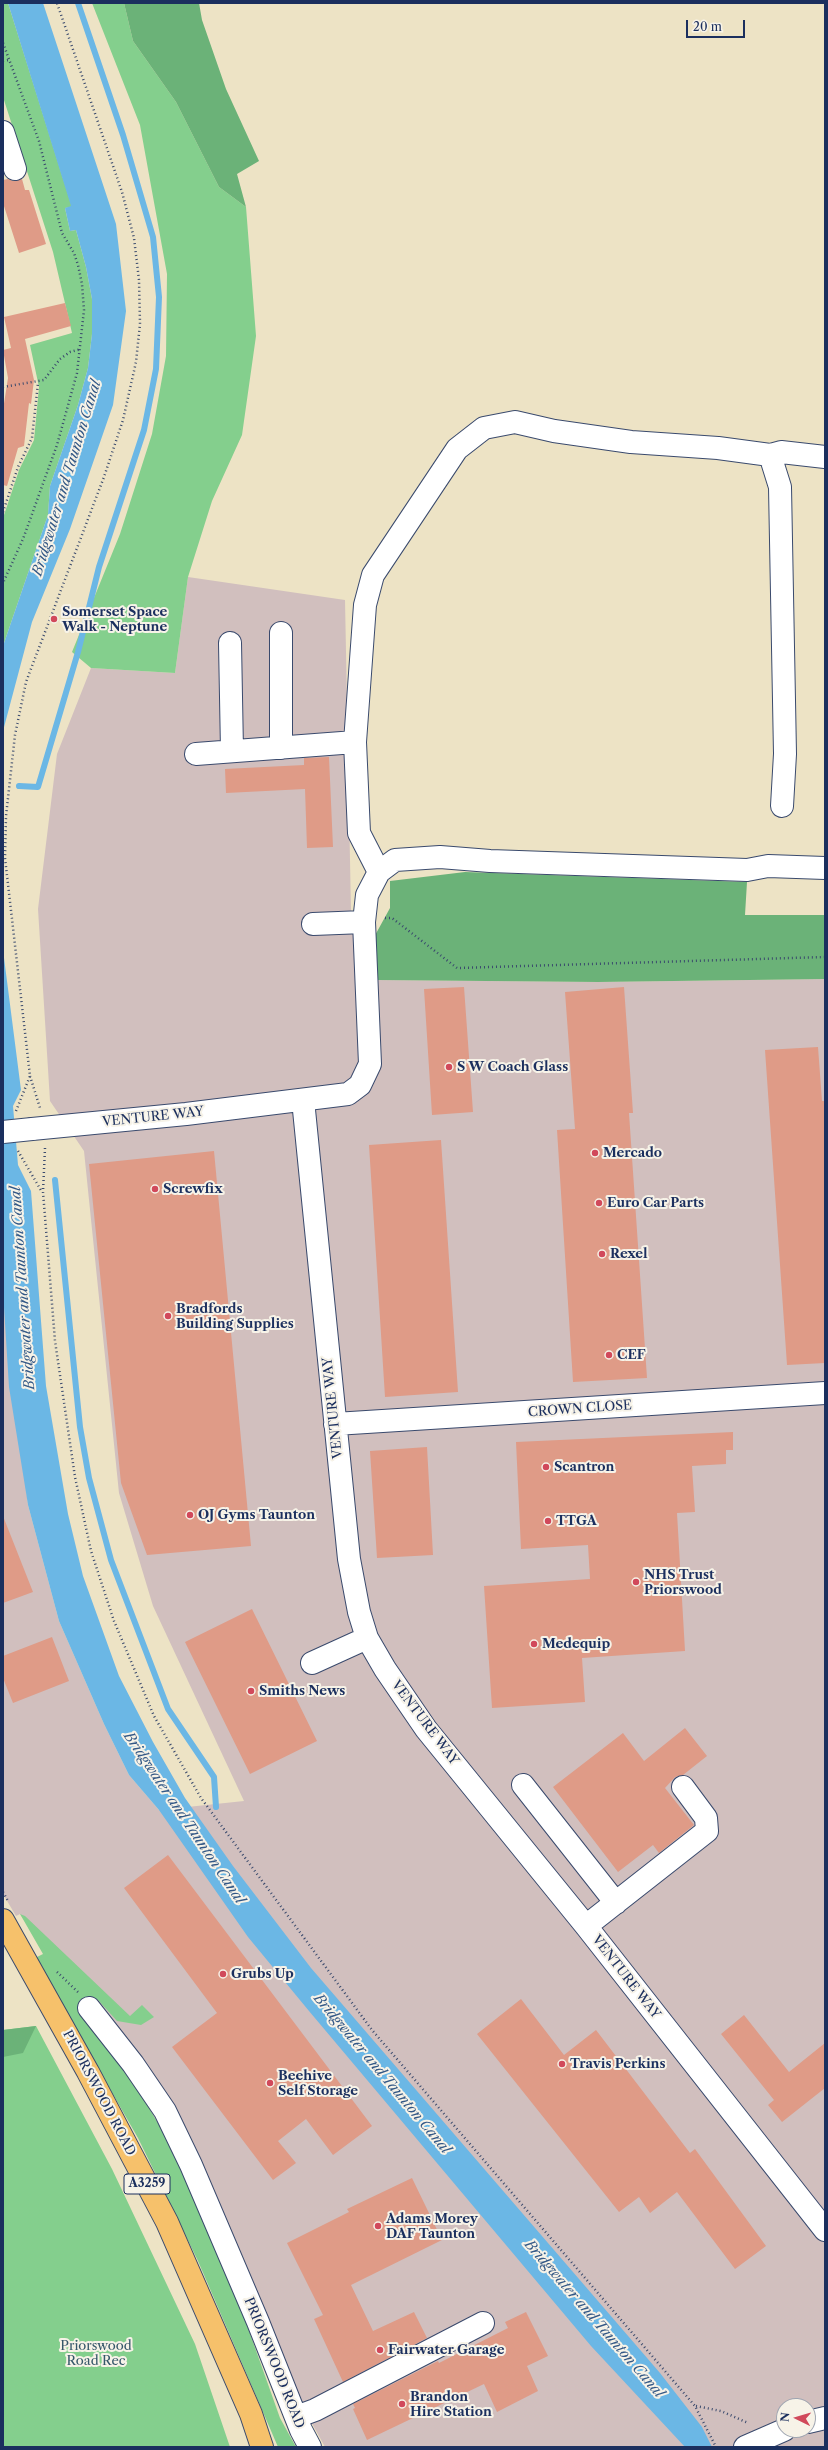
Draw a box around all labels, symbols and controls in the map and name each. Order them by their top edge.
scale bar [688,12,747,38]
text: 20 m [693,19,722,34]
water label: Bridgwater and Taunton Canal [29,378,105,578]
place label: Somerset Space Walk - Neptune [62,604,167,635]
marker: Somerset Space Walk - Neptune [49,614,59,624]
place label: S W Coach Glass [457,1059,568,1075]
marker: S W Coach Glass [444,1062,454,1072]
street label: VENTURE WAY [102,1104,204,1130]
place label: Mercado [603,1145,662,1161]
marker: Mercado [590,1148,600,1158]
place label: Screwfix [163,1181,223,1197]
marker: Screwfix [150,1184,160,1194]
water label: Bridgwater and Taunton Canal [8,1186,38,1390]
place label: Euro Car Parts [607,1195,704,1211]
marker: Euro Car Parts [594,1198,604,1208]
place label: Rexel [610,1246,648,1262]
marker: Rexel [597,1249,607,1259]
place label: Bradfords Building Supplies [176,1301,294,1332]
marker: Bradfords Building Supplies [163,1311,173,1321]
place label: CEF [617,1347,646,1363]
marker: CEF [604,1350,614,1360]
street label: VENTURE WAY [320,1357,346,1459]
street label: CROWN CLOSE [527,1398,633,1420]
place label: Scantron [554,1459,614,1475]
marker: Scantron [541,1462,551,1472]
place label: OJ Gyms Taunton [198,1507,315,1523]
marker: OJ Gyms Taunton [185,1510,195,1520]
place label: TTGA [556,1513,597,1529]
marker: TTGA [543,1516,553,1526]
place label: NHS Trust Priorswood [644,1567,722,1598]
marker: NHS Trust Priorswood [631,1577,641,1587]
place label: Medequip [542,1636,610,1652]
marker: Medequip [529,1639,539,1649]
street label: VENTURE WAY [388,1678,462,1768]
place label: Smiths News [259,1683,345,1699]
marker: Smiths News [246,1686,256,1696]
water label: Bridgwater and Taunton Canal [120,1729,248,1907]
street label: VENTURE WAY [589,1932,663,2022]
place label: Grubs Up [231,1966,294,1982]
marker: Grubs Up [218,1969,228,1979]
water label: Bridgwater and Taunton Canal [310,1990,454,2158]
street label: PRIORSWOOD ROAD [59,2028,139,2158]
place label: Travis Perkins [570,2056,666,2072]
marker: Travis Perkins [557,2059,567,2069]
place label: Beehive Self Storage [278,2068,358,2099]
marker: Beehive Self Storage [265,2078,275,2088]
road number: A3259 [124,2174,170,2194]
place label: Adams Morey DAF Taunton [386,2211,478,2242]
marker: Adams Morey DAF Taunton [373,2221,383,2231]
water label: Bridgwater and Taunton Canal [521,2236,667,2402]
street label: PRIORSWOOD ROAD [241,2295,307,2431]
park label: Priorswood Road Rec [60,2338,132,2369]
place label: Fairwater Garage [388,2342,505,2358]
marker: Fairwater Garage [375,2345,385,2355]
place label: Brandon Hire Station [410,2389,492,2420]
north arrow [776,2398,816,2438]
marker: Brandon Hire Station [397,2399,407,2409]
text: N [778,2412,792,2422]

